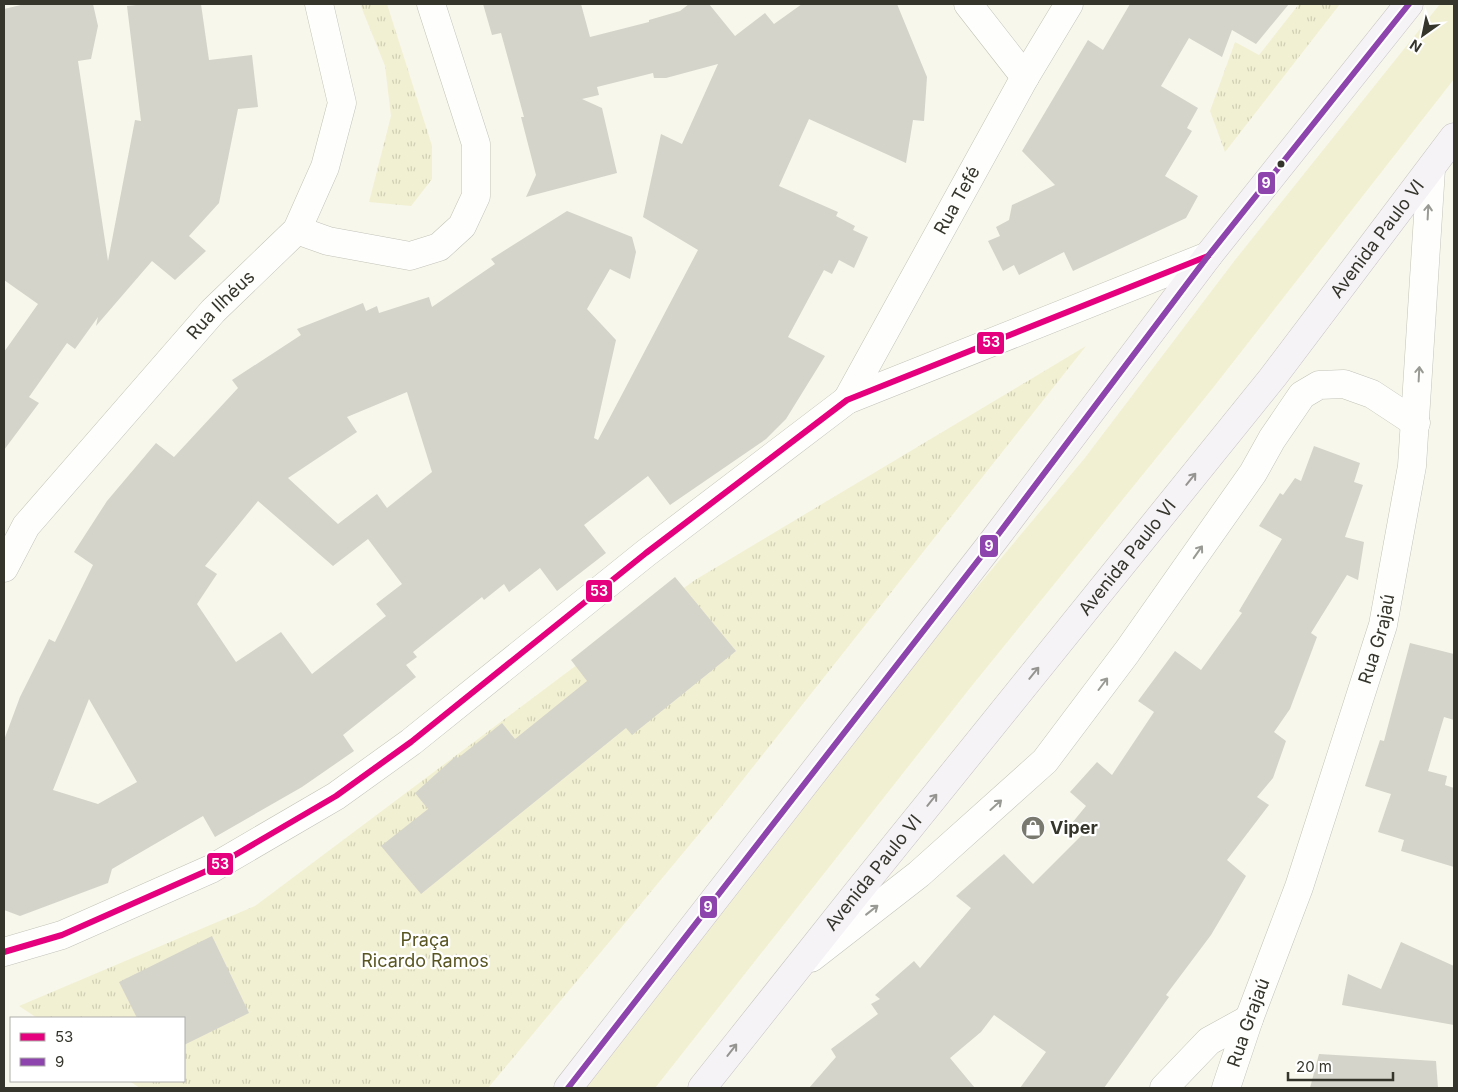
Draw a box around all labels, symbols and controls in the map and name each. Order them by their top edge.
north arrow [1398,10,1448,60]
text: N [1407,36,1425,56]
unlabelled marker [1276,159,1286,169]
street label: Rua Tefé [929,162,984,238]
line badge: 9 [1257,171,1276,195]
text: 9 [1261,174,1271,191]
street label: Avenida Paulo VI [1326,175,1428,302]
one-way arrow [1424,204,1433,220]
street label: Rua Ilhéus [182,266,259,343]
line badge: 53 [976,331,1005,355]
text: 53 [982,333,1000,350]
one-way arrow [1415,366,1424,382]
one-way arrow [1186,473,1197,486]
street label: Avenida Paulo VI [1074,495,1180,619]
line badge: 9 [979,534,999,558]
text: 9 [984,537,994,554]
one-way arrow [1193,545,1203,559]
line badge: 53 [585,579,613,603]
text: 53 [590,582,608,599]
street label: Rua Grajaú [1354,592,1398,687]
one-way arrow [1028,667,1039,680]
one-way arrow [1098,677,1108,691]
one-way arrow [926,793,937,806]
one-way arrow [989,799,1002,811]
street label: Avenida Paulo VI [820,810,926,935]
shop icon: Viper [1020,815,1046,841]
place label: Viper [1050,817,1098,838]
line badge: 53 [206,852,234,876]
text: 53 [211,855,229,872]
line badge: 9 [699,895,718,919]
text: 9 [703,898,713,915]
one-way arrow [865,905,878,916]
park label: Praça Ricardo Ramos [361,929,489,971]
street label: Rua Grajaú [1223,975,1273,1070]
legend [10,1017,185,1082]
text: 53 [55,1027,73,1046]
one-way arrow [727,1044,738,1057]
scale bar [1288,1050,1393,1082]
text: 9 [55,1052,64,1071]
text: 20 m [1296,1057,1332,1076]

